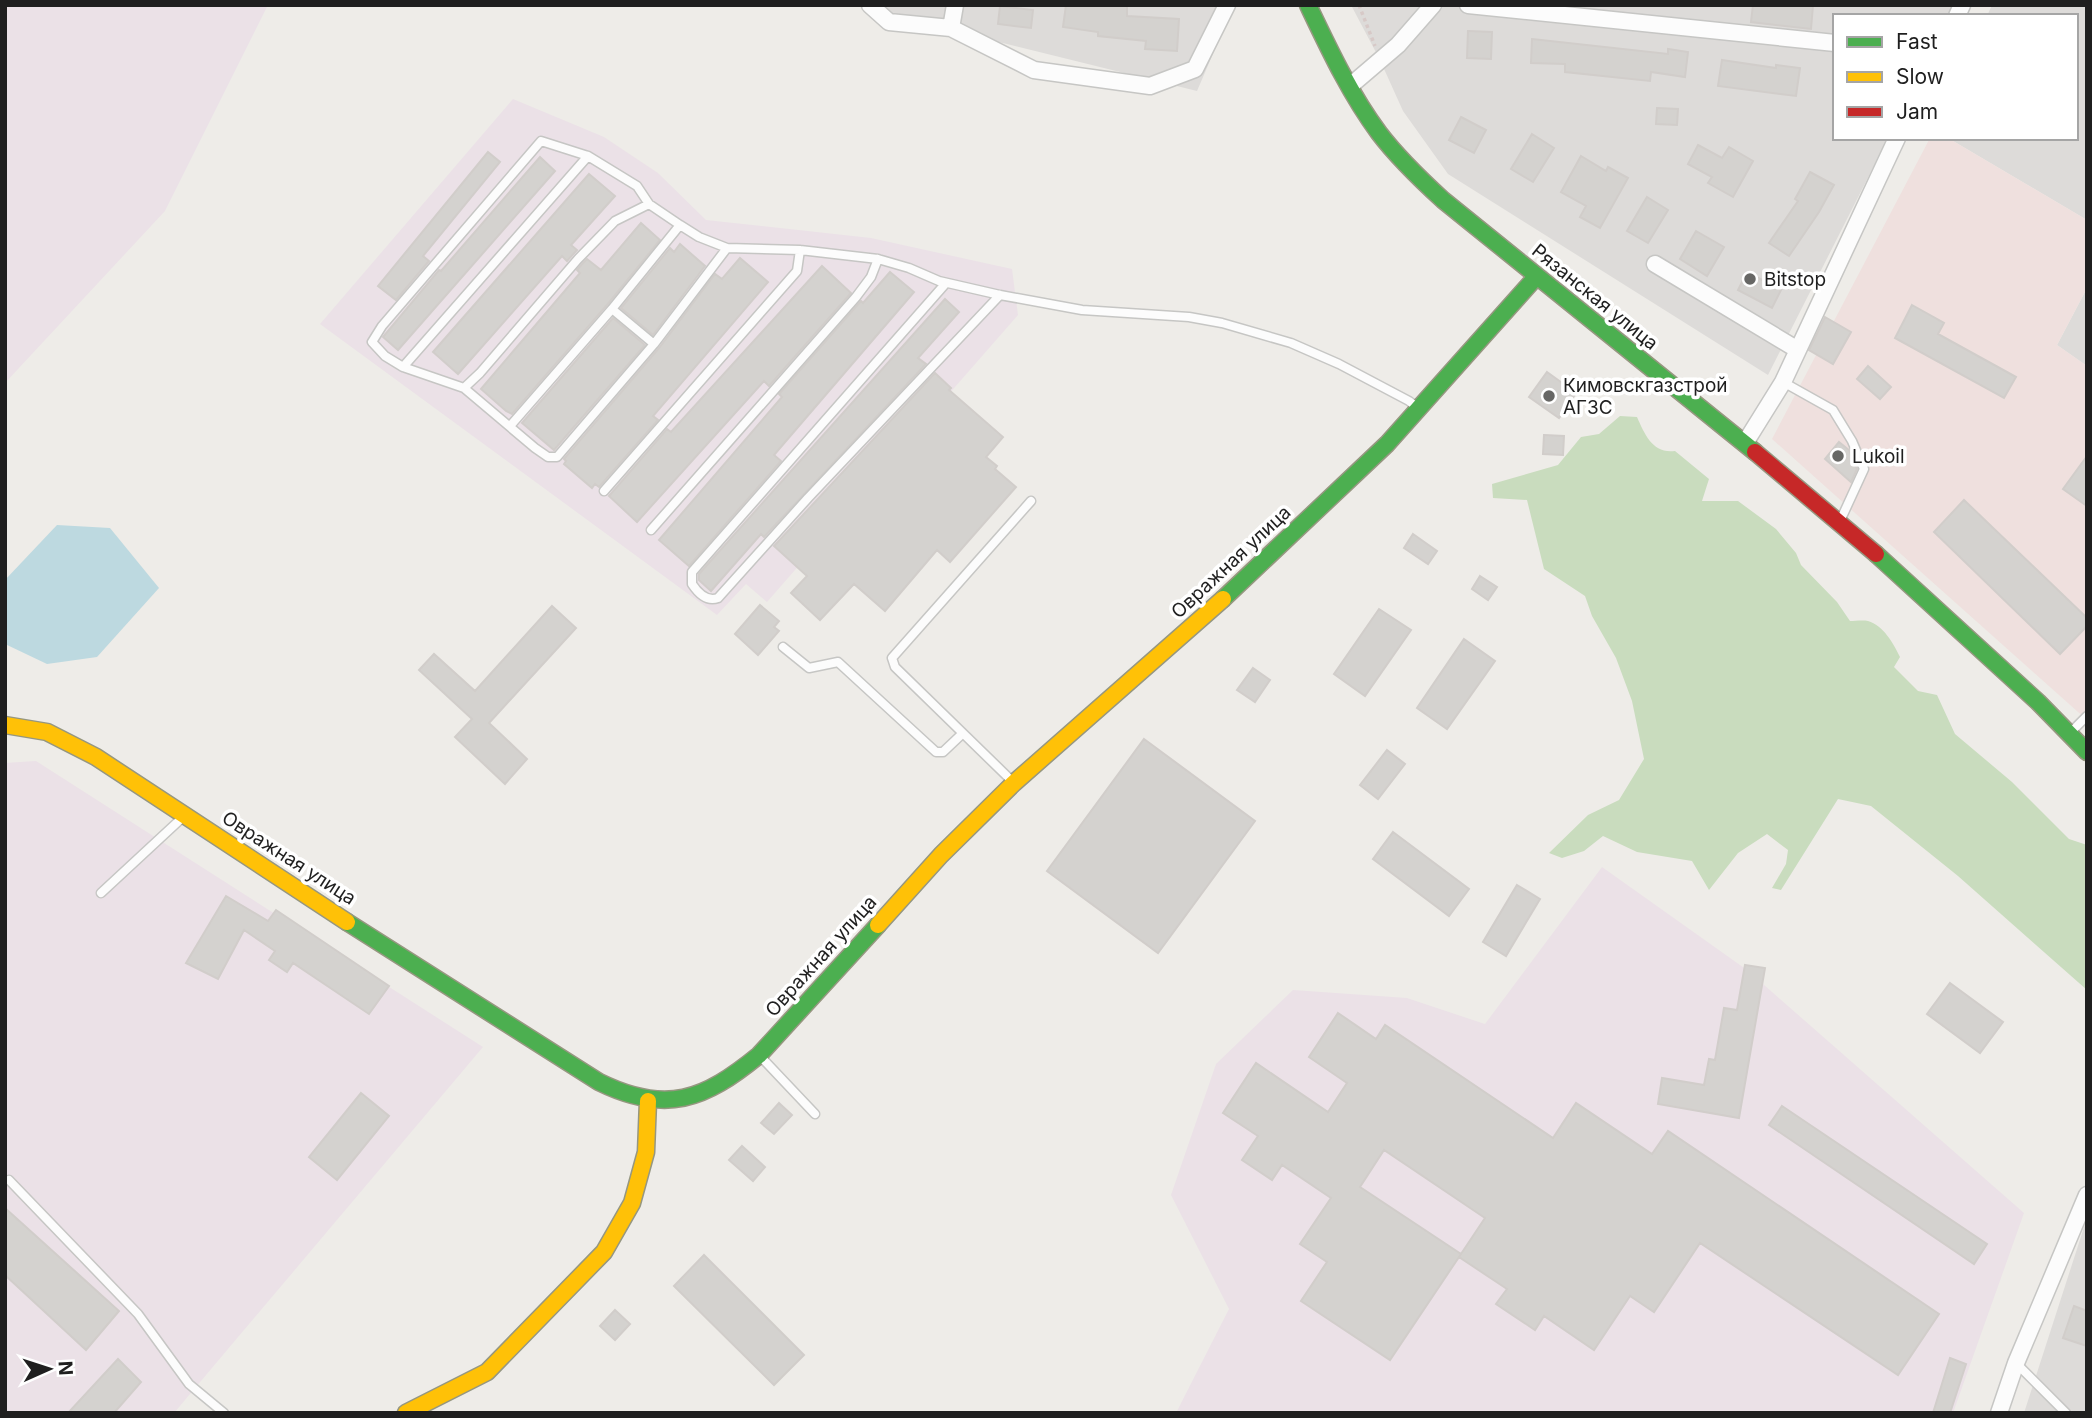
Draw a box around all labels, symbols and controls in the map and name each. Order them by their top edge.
legend [1833,14,2078,140]
text: Fast [1896,29,1938,54]
text: Slow [1896,64,1944,89]
text: Jam [1896,99,1938,124]
street label: Рязанская улица [1527,239,1663,355]
place label: Bitstop [1764,268,1826,291]
marker: Bitstop [1742,271,1758,287]
place label: Кимовскгазстрой АГЗС [1563,374,1728,419]
marker: Кимовскгазстрой АГЗС [1541,388,1557,404]
place label: Lukoil [1852,445,1905,468]
marker: Lukoil [1830,448,1846,464]
street label: Овражная улица [1167,501,1295,623]
street label: Овражная улица [218,806,360,910]
street label: Овражная улица [761,891,881,1021]
north arrow [14,1334,84,1404]
text: N [54,1360,77,1376]

